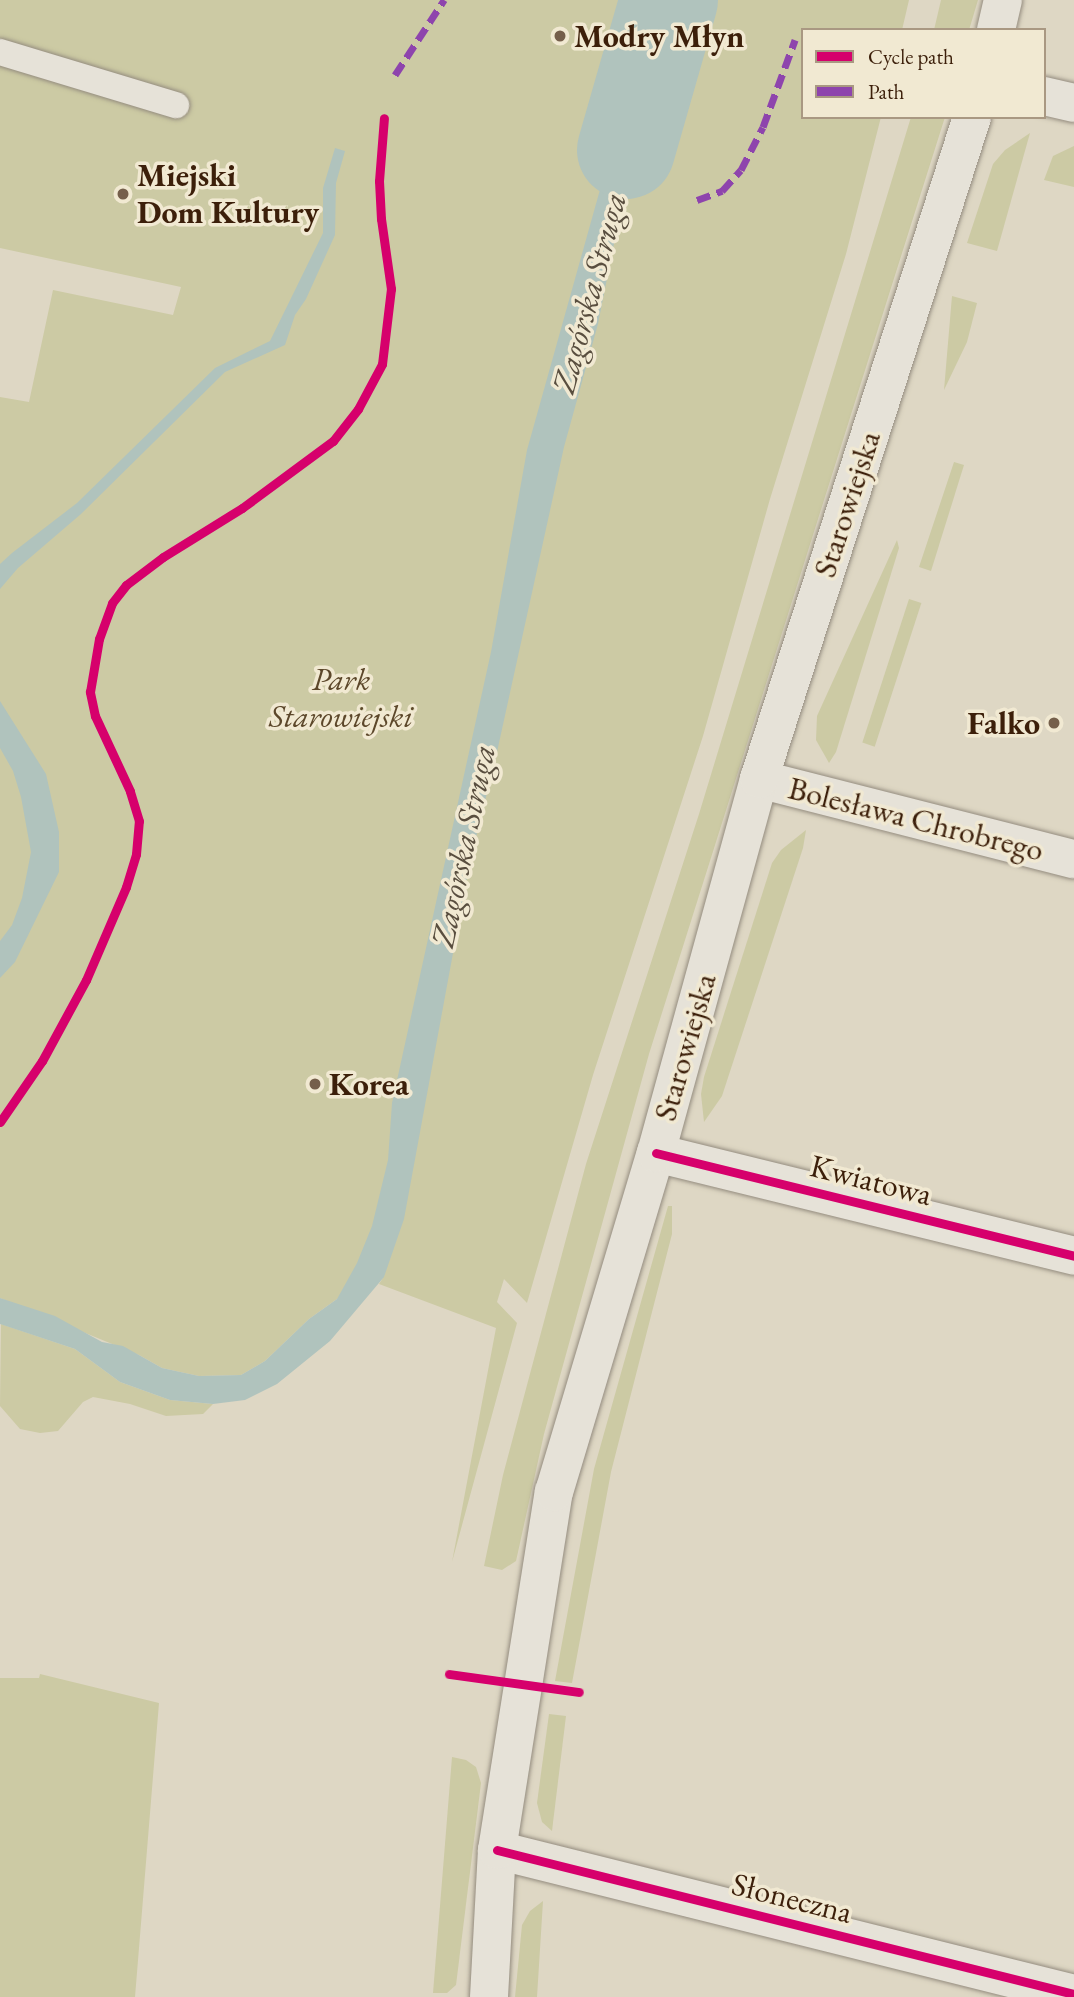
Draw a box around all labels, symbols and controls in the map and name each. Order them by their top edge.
place label: Modry Młyn [574,17,744,55]
marker: Modry Młyn [552,28,568,44]
legend [801,28,1046,119]
text: Cycle path [868,43,954,70]
text: Path [868,78,904,105]
place label: Miejski Dom Kultury [137,157,319,232]
marker: Miejski Dom Kultury [115,186,131,202]
water label: Zagórska Struga [543,188,635,398]
street label: Starowiejska [805,426,889,582]
park label: Park Starowiejski [269,661,413,736]
place label: Falko [967,704,1040,742]
marker: Falko [1046,715,1062,731]
water label: Zagórska Struga [422,741,504,951]
street label: Bolesława Chrobrego [785,769,1047,869]
street label: Starowiejska [646,969,724,1125]
place label: Korea [329,1065,409,1103]
marker: Korea [307,1076,323,1092]
street label: Kwiatowa [806,1146,936,1214]
street label: Słoneczna [728,1865,856,1931]

